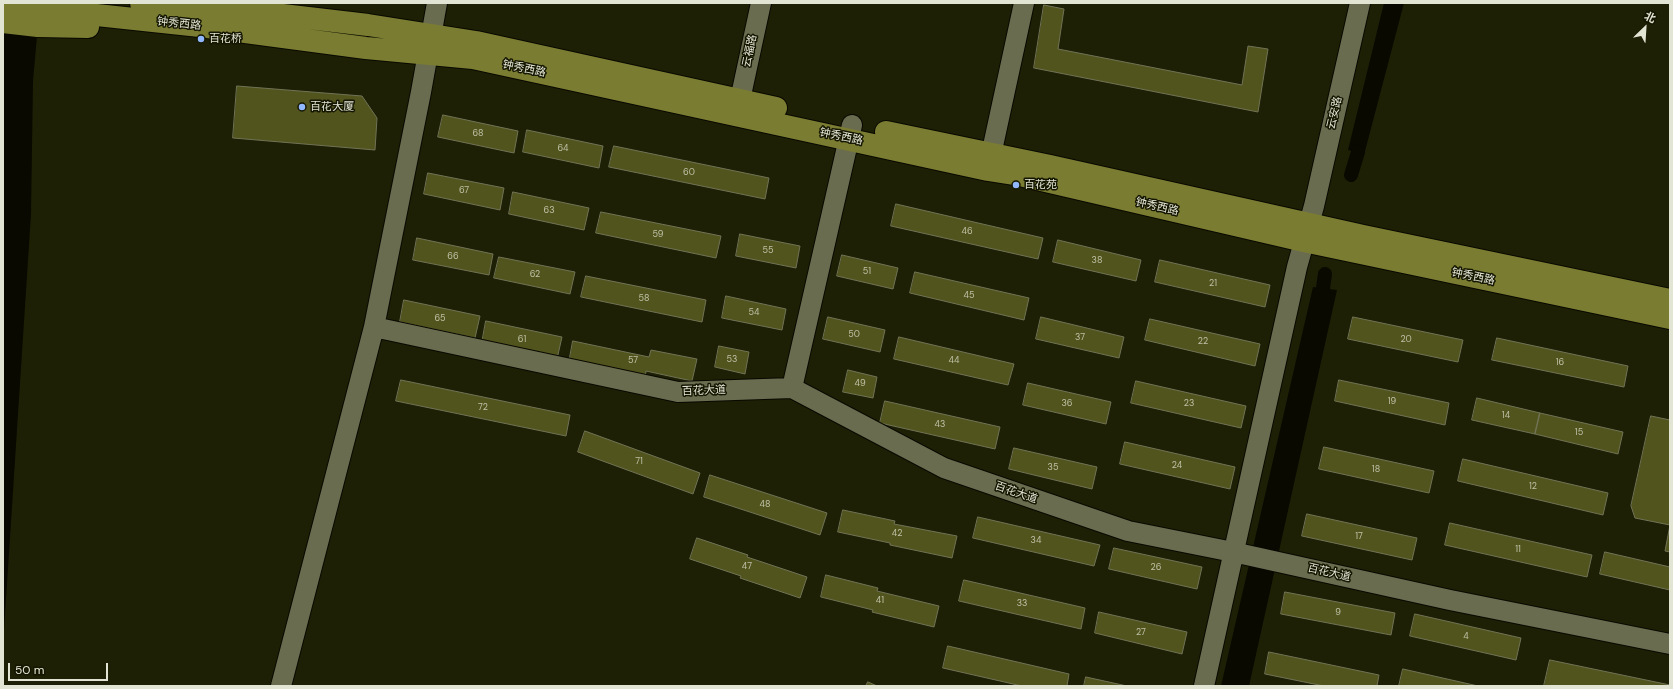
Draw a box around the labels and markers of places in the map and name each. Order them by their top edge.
place label: 百花桥 [209,32,242,46]
marker: 百花桥 [196,34,206,44]
place label: 百花大厦 [310,100,354,114]
marker: 百花大厦 [297,102,307,112]
place label: 百花苑 [1024,178,1057,192]
marker: 百花苑 [1011,180,1021,190]

